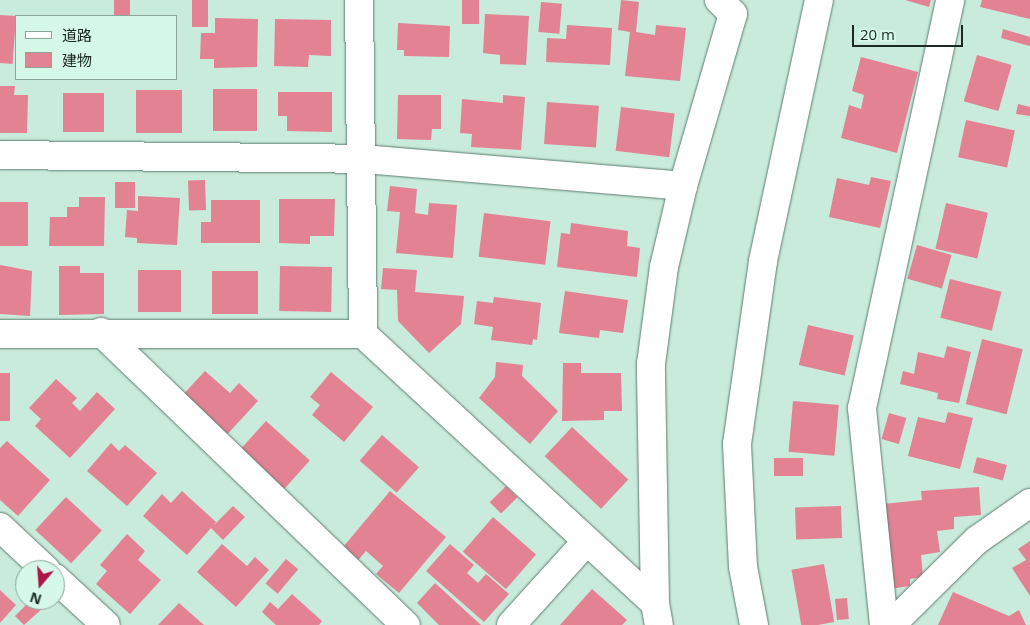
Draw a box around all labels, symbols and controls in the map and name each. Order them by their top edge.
legend [15,15,178,80]
scale bar [855,15,966,47]
text: 20 m [860,24,895,44]
text: 道路 [62,25,92,45]
text: 建物 [62,50,92,70]
north arrow [15,560,65,610]
text: N [27,588,44,610]

